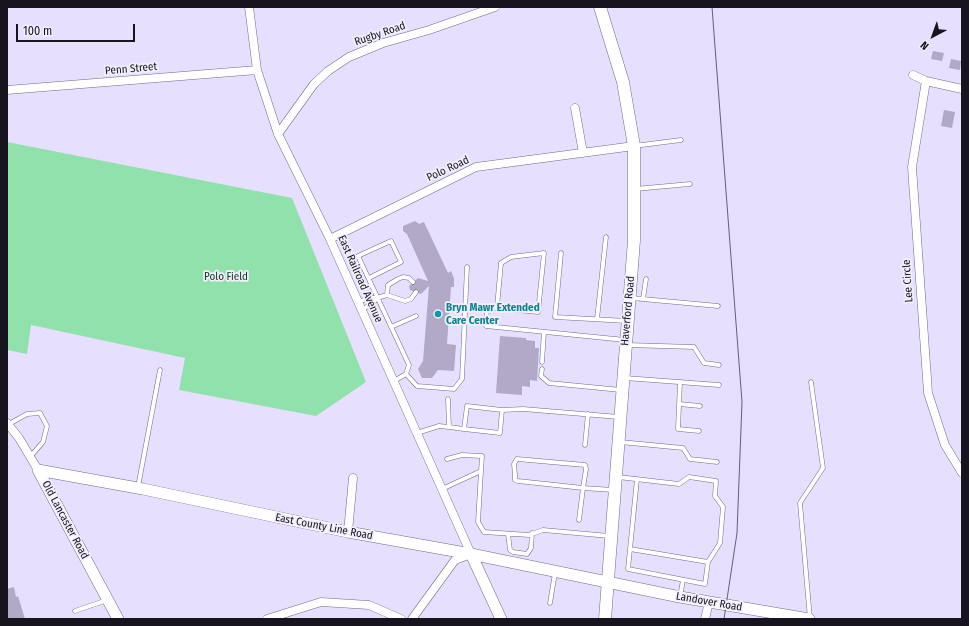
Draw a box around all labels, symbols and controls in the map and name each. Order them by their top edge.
scale bar [18,16,137,42]
north arrow [913,16,953,56]
street label: Rugby Road [353,19,407,49]
text: 100 m [23,24,52,38]
text: N [918,38,932,53]
street label: Penn Street [104,60,158,78]
street label: Polo Road [425,153,471,185]
street label: East Railroad Avenue [335,233,385,325]
street label: Lee Circle [900,259,916,303]
park label: Polo Field [204,270,248,284]
street label: Haverford Road [618,276,638,346]
place label: Bryn Mawr Extended Care Center [446,301,540,327]
marker: Bryn Mawr Extended Care Center [433,309,443,319]
street label: Old Lancaster Road [39,479,91,561]
street label: East County Line Road [274,511,374,543]
street label: Landover Road [675,590,743,614]

